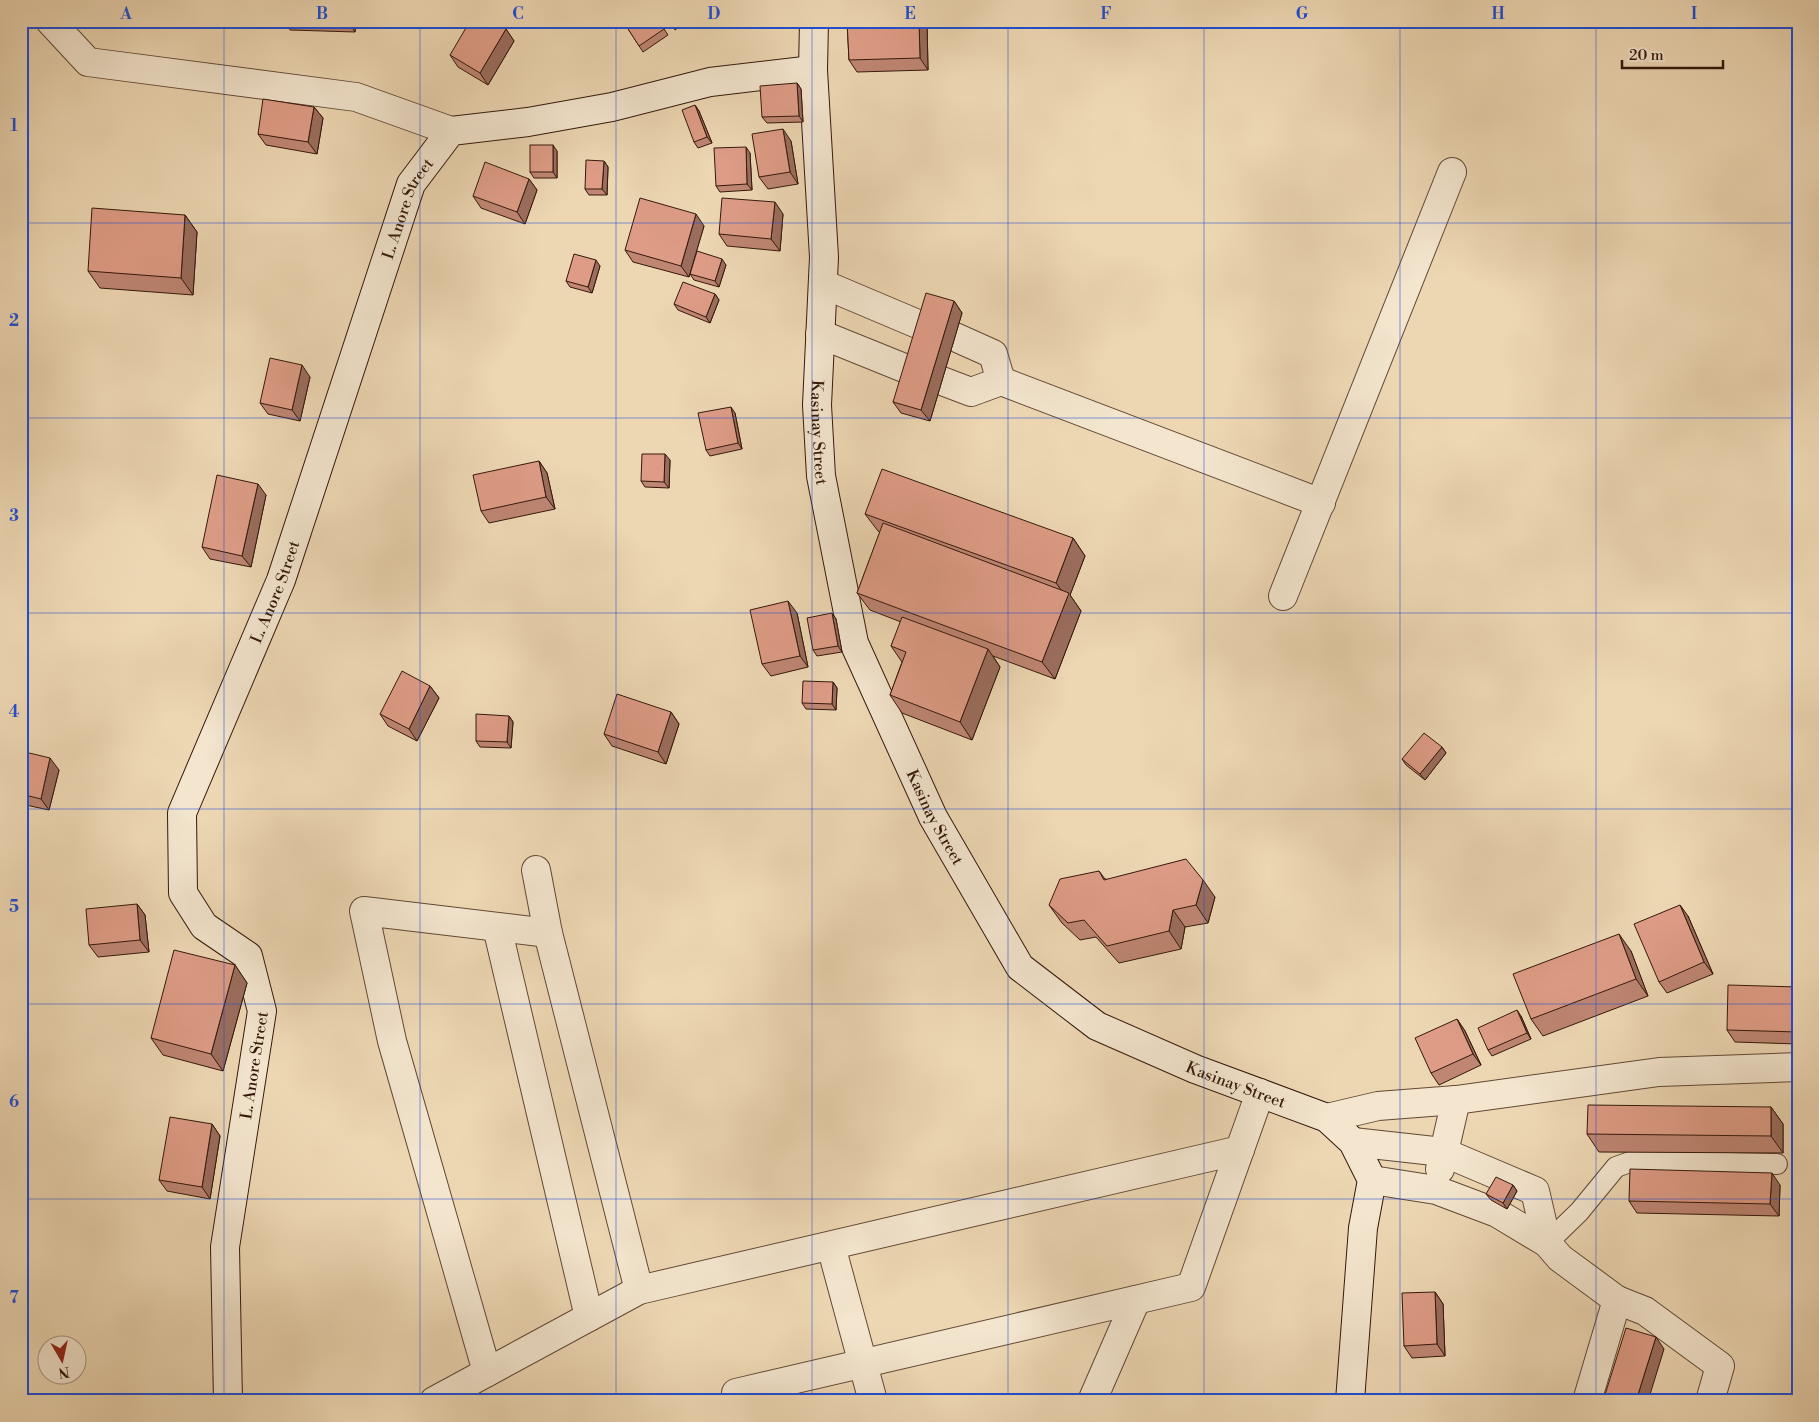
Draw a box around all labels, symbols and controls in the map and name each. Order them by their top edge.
text: A [119,4,132,24]
text: B [316,4,328,24]
text: C [512,4,524,24]
text: D [708,4,721,24]
text: E [904,4,916,24]
text: F [1100,4,1112,24]
text: G [1296,4,1309,24]
text: H [1491,4,1505,24]
text: I [1691,4,1697,24]
scale bar [1622,38,1723,70]
text: 20 m [1629,46,1664,65]
text: 1 [10,116,18,136]
street label: L. Anore Street [378,154,438,262]
text: 2 [9,311,19,331]
street label: Kasinay Street [806,380,832,487]
text: 3 [9,506,19,526]
street label: L. Anore Street [246,538,304,646]
text: 4 [9,702,20,722]
street label: Kasinay Street [902,767,968,869]
text: 5 [9,897,19,917]
street label: L. Anore Street [236,1010,273,1121]
street label: Kasinay Street [1183,1057,1288,1113]
text: 6 [9,1092,19,1112]
text: 7 [9,1288,19,1308]
north arrow [38,1334,88,1384]
text: N [57,1362,71,1382]

